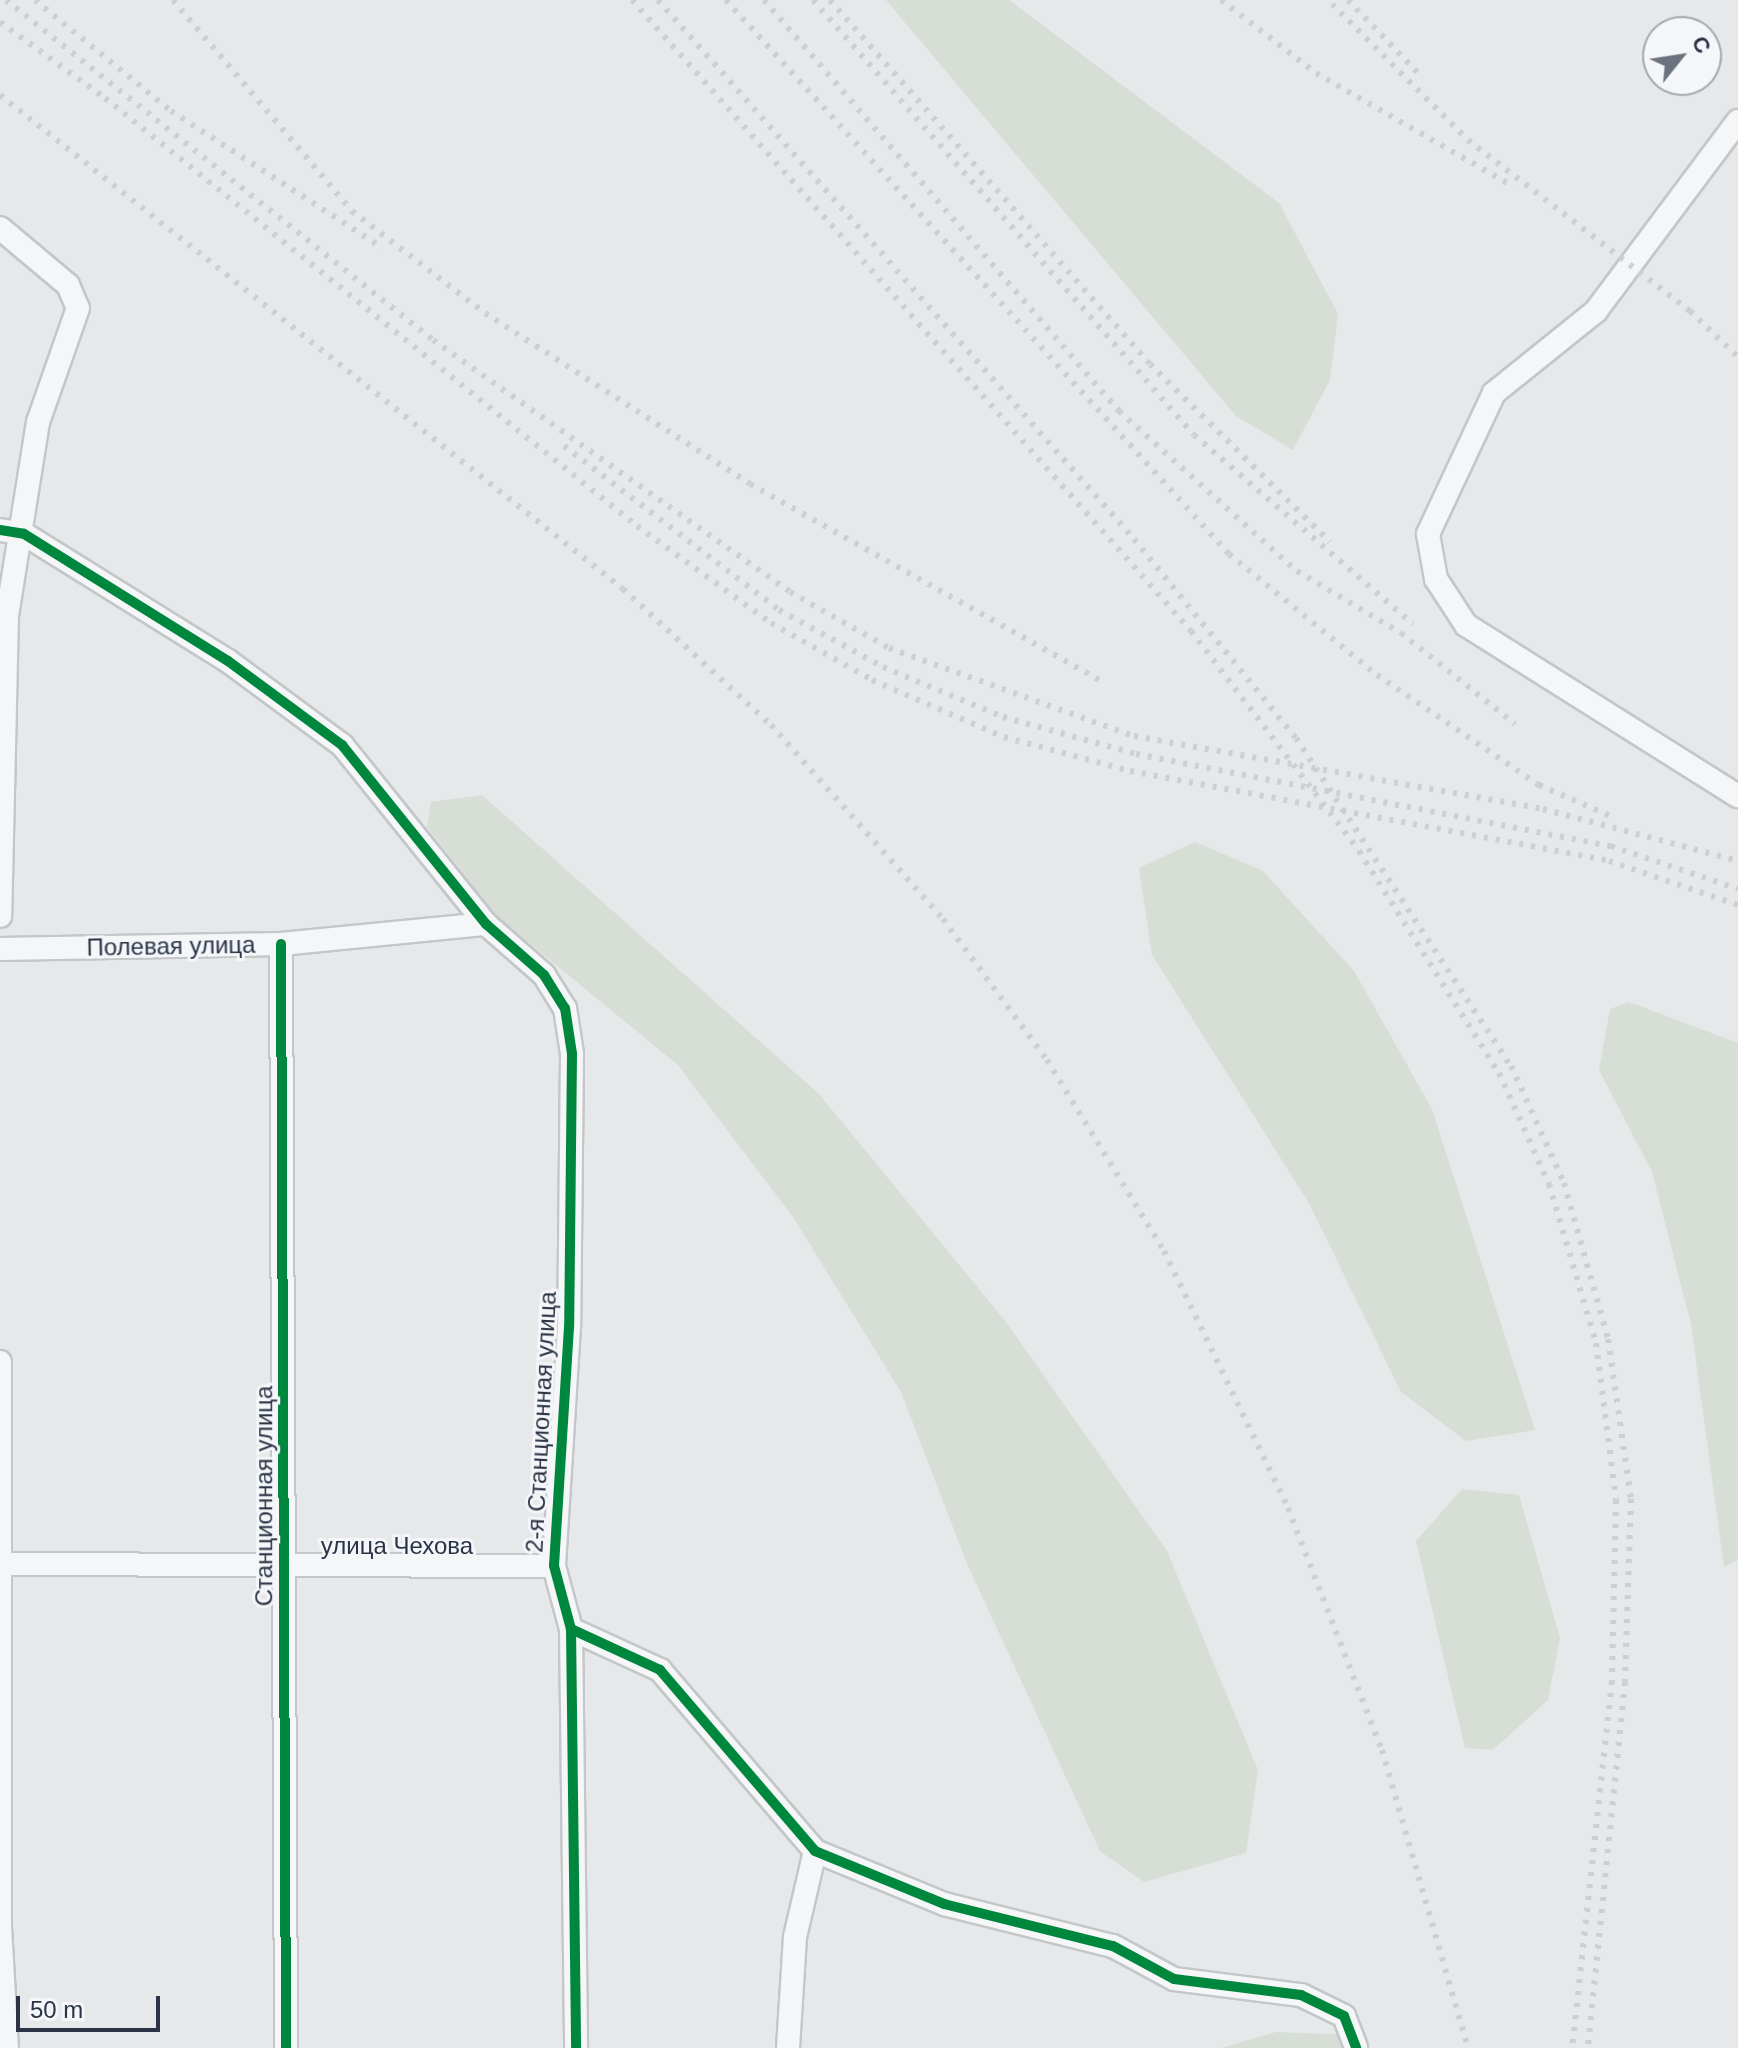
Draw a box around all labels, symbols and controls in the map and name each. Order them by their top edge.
north arrow [1642,16,1722,96]
text: С [1687,32,1716,58]
street label: Полевая улица [86,930,256,962]
street label: 2-я Станционная улица [520,1291,562,1553]
street label: Станционная улица [250,1386,278,1606]
street label: улица Чехова [321,1532,473,1560]
scale bar [20,1980,164,2030]
text: 50 m [30,1996,83,2023]

